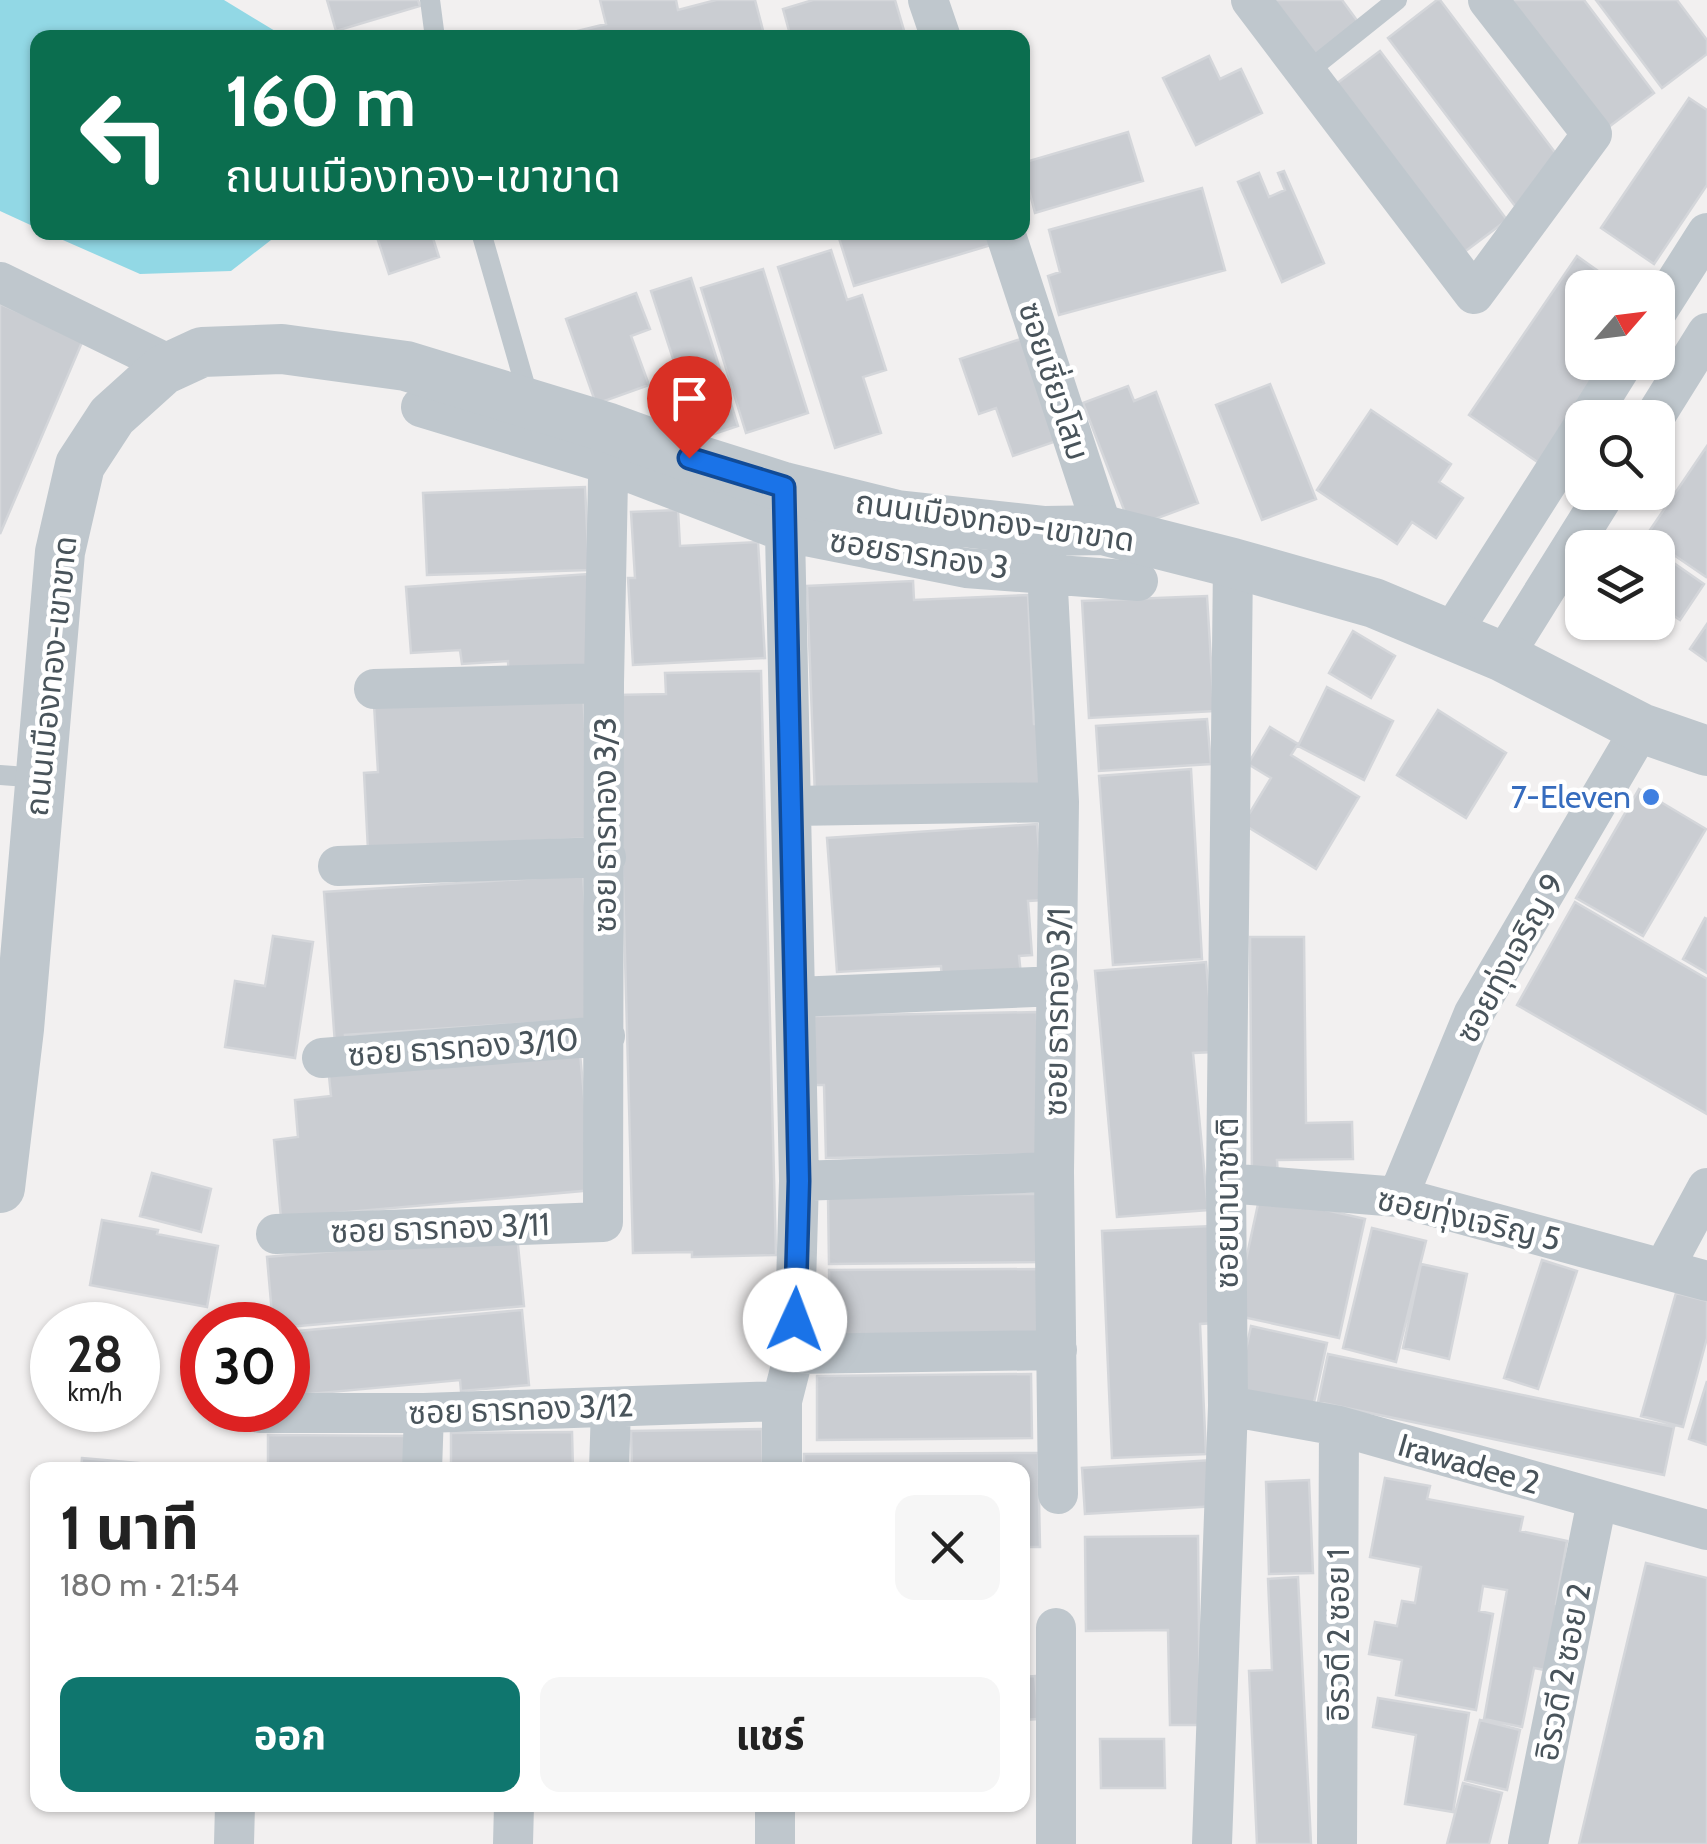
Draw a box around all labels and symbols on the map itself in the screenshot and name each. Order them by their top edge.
north arrow [1565,270,1675,380]
street label: ซอยเชี่ยวโสม [1011,296,1100,465]
pin [647,356,732,459]
street label: ถนนเมืองทอง-เขาขาด [853,482,1137,559]
street label: ซอยธารทอง 3 [827,520,1011,587]
street label: ถนนเมืองทอง-เขาขาด [16,534,85,818]
street label: ซอย ธารทอง 3/3 [585,717,624,933]
place label: 7-Eleven [1511,777,1631,816]
marker: 7-Eleven [1640,786,1662,808]
street label: ซอยทุ่งเจริญ 9 [1447,866,1572,1049]
street label: ซอย ธารทอง 3/1 [1035,907,1078,1117]
street label: ซอย ธารทอง 3/10 [346,1019,580,1074]
street label: ซอยนานาชาติ [1207,1117,1246,1289]
street label: ซอยทุ่งเจริญ 5 [1374,1179,1564,1259]
street label: ซอย ธารทอง 3/11 [330,1204,550,1251]
position arrow [743,1268,847,1372]
speed limit sign: 30 [180,1302,310,1432]
street label: ซอย ธารทอง 3/12 [408,1385,634,1432]
street label: Irawadee 2 [1394,1425,1545,1502]
street label: อิรวดี 2 ซอย 1 [1318,1548,1357,1722]
street label: อิรวดี 2 ซอย 2 [1526,1580,1599,1764]

